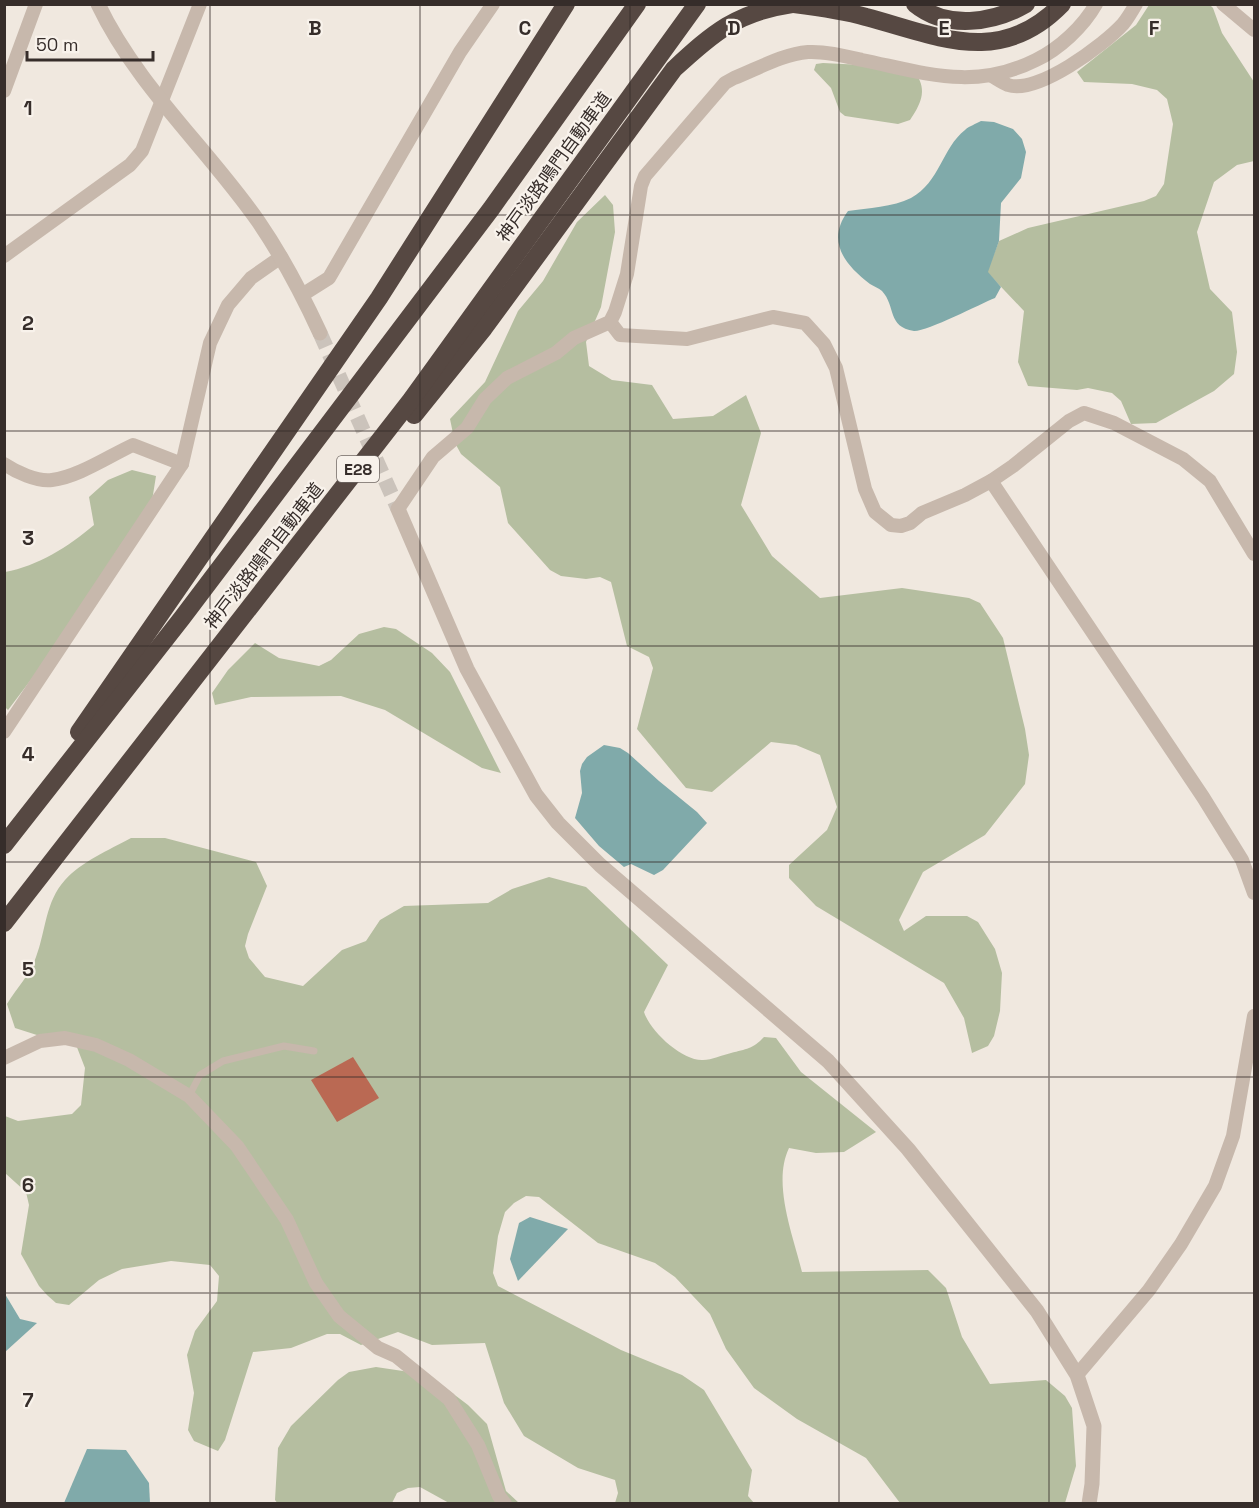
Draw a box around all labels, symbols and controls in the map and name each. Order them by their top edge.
text: B [308,15,322,41]
text: C [519,15,532,41]
text: D [727,15,741,41]
text: E [938,15,950,41]
text: F [1149,15,1160,41]
scale bar [27,24,153,62]
text: 50 m [36,33,78,56]
street label: 神戸淡路鳴門自動車道 [491,87,616,246]
text: 1 [23,95,33,121]
text: 2 [22,310,34,336]
road number: E28 [337,456,379,482]
street label: 神戸淡路鳴門自動車道 [199,478,328,634]
text: 3 [22,525,34,551]
text: 4 [22,741,35,767]
text: 5 [22,956,34,982]
text: 6 [22,1172,34,1198]
text: 7 [22,1387,34,1413]

